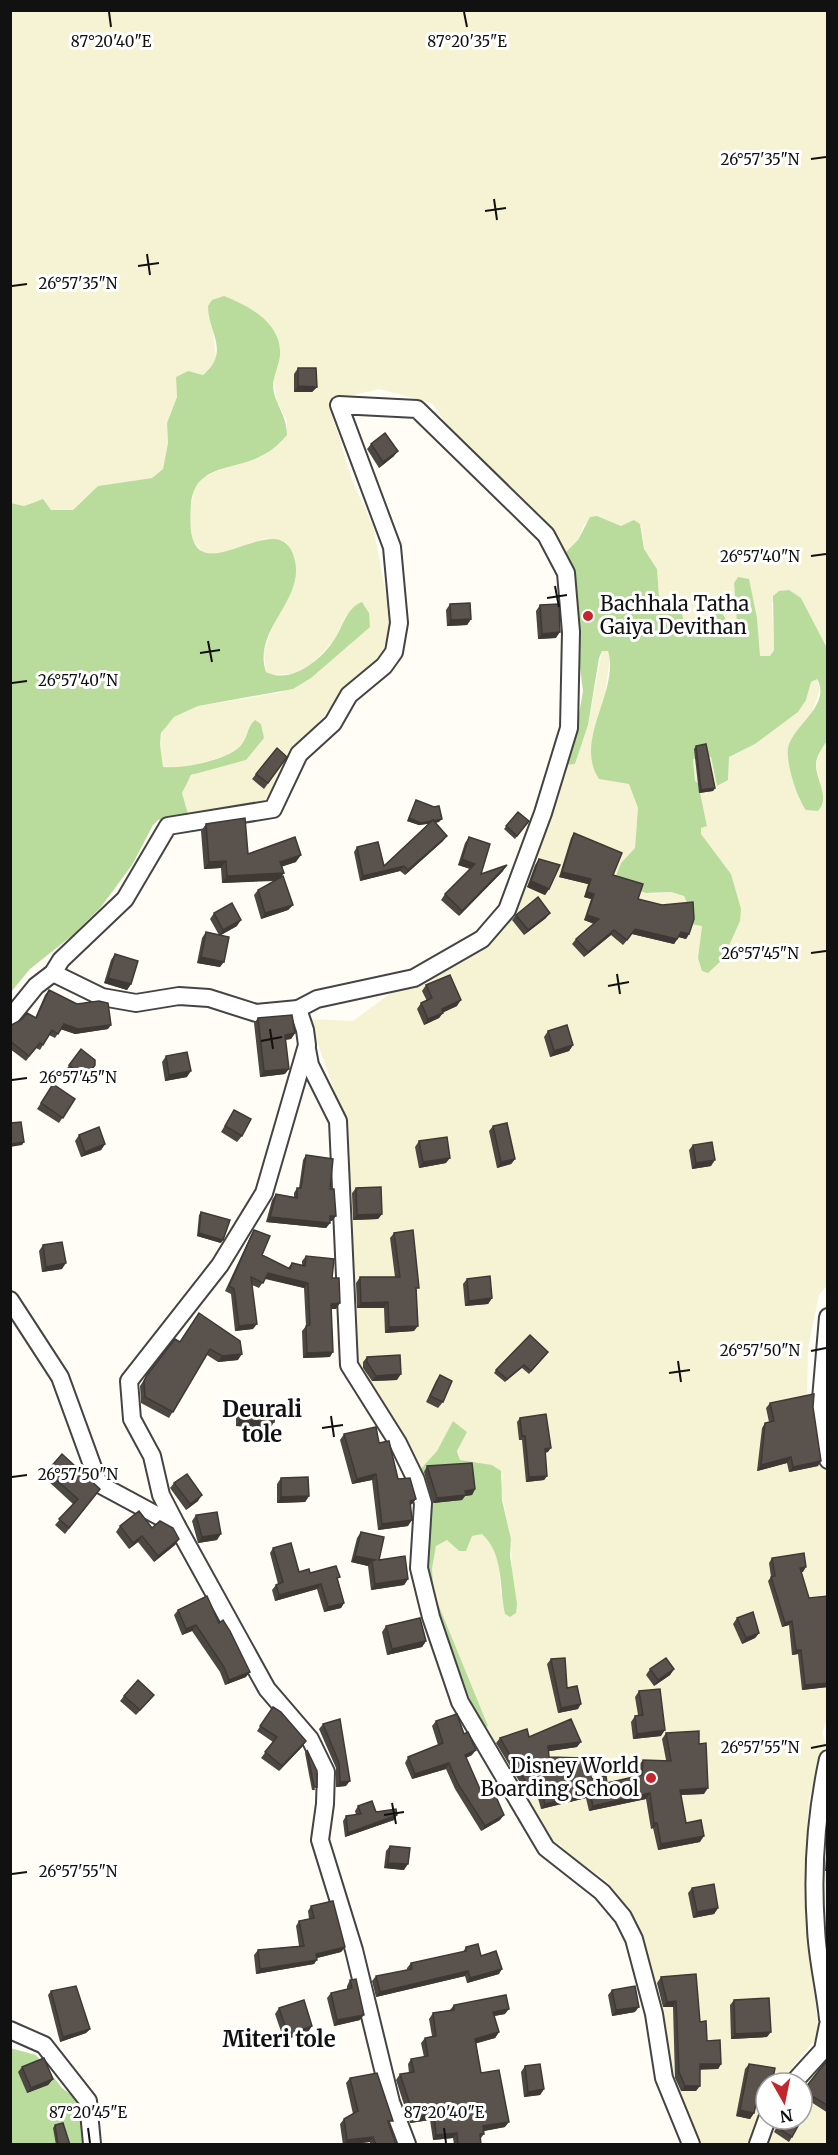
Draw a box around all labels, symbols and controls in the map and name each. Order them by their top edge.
text: 87°20'40"E [71,32,152,51]
text: 87°20'35"E [427,32,507,51]
text: 26°57'35"N [721,150,800,169]
text: 26°57'35"N [39,274,118,293]
text: 26°57'40"N [720,547,800,566]
place label: Bachhala Tatha Gaiya Devithan [600,591,749,639]
marker: Bachhala Tatha Gaiya Devithan [581,609,595,623]
text: 26°57'40"N [38,671,118,690]
text: 26°57'45"N [721,944,799,963]
text: 26°57'45"N [39,1068,117,1087]
text: 26°57'50"N [720,1341,801,1360]
district label: Deurali tole [222,1395,302,1448]
text: 26°57'50"N [38,1465,119,1484]
text: 26°57'55"N [721,1738,800,1757]
place label: Disney World Boarding School [480,1753,639,1801]
marker: Disney World Boarding School [644,1771,658,1785]
text: 26°57'55"N [39,1862,118,1881]
district label: Miteri tole [222,2025,336,2053]
north arrow [754,2071,814,2131]
text: 87°20'45"E [49,2103,127,2122]
text: 87°20'40"E [404,2103,485,2122]
text: N [778,2105,794,2127]

